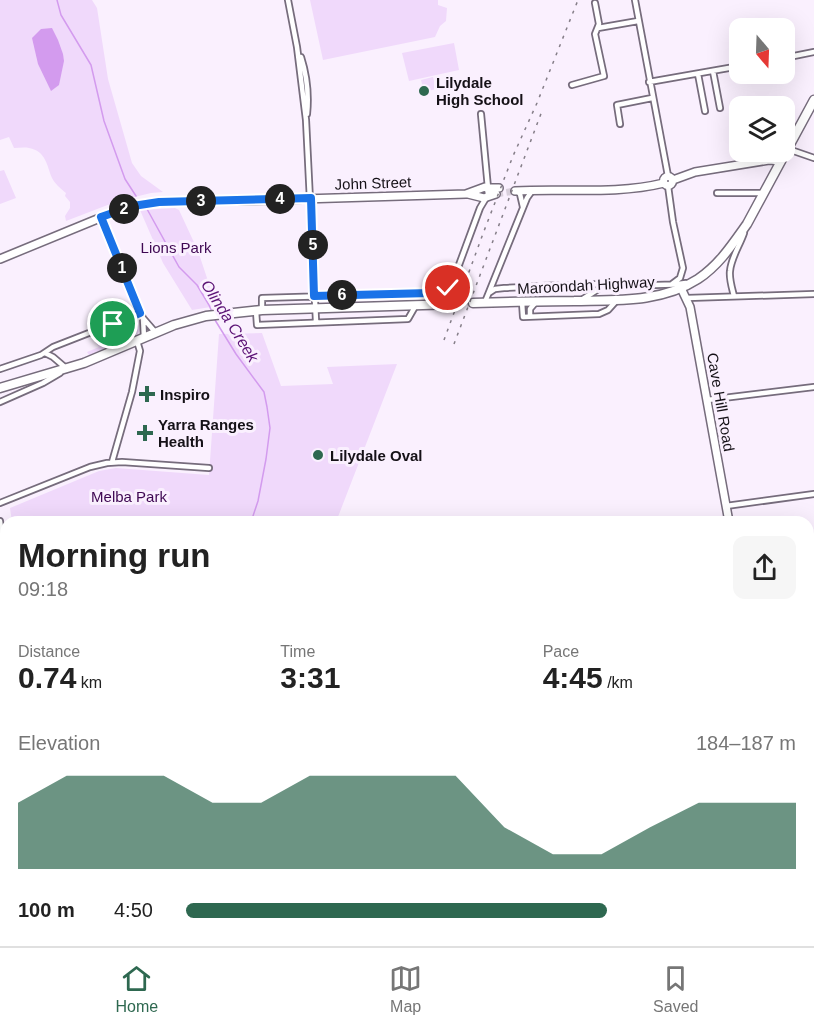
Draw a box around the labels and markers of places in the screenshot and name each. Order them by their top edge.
place label: Lilydale High School [436,74,524,108]
marker: Lilydale High School [417,84,431,98]
pin: 4 [265,184,295,214]
pin: 3 [186,186,216,216]
pin: 2 [109,194,139,224]
pin: 5 [298,230,328,260]
pin: 1 [107,253,137,283]
pin [422,262,473,313]
pin: 6 [327,280,357,310]
pin [87,298,138,349]
marker: Inspiro [138,385,156,403]
place label: Inspiro [160,386,210,403]
place label: Yarra Ranges Health [158,416,254,450]
marker: Yarra Ranges Health [136,424,154,442]
place label: Lilydale Oval [330,447,423,464]
marker: Lilydale Oval [311,448,325,462]

